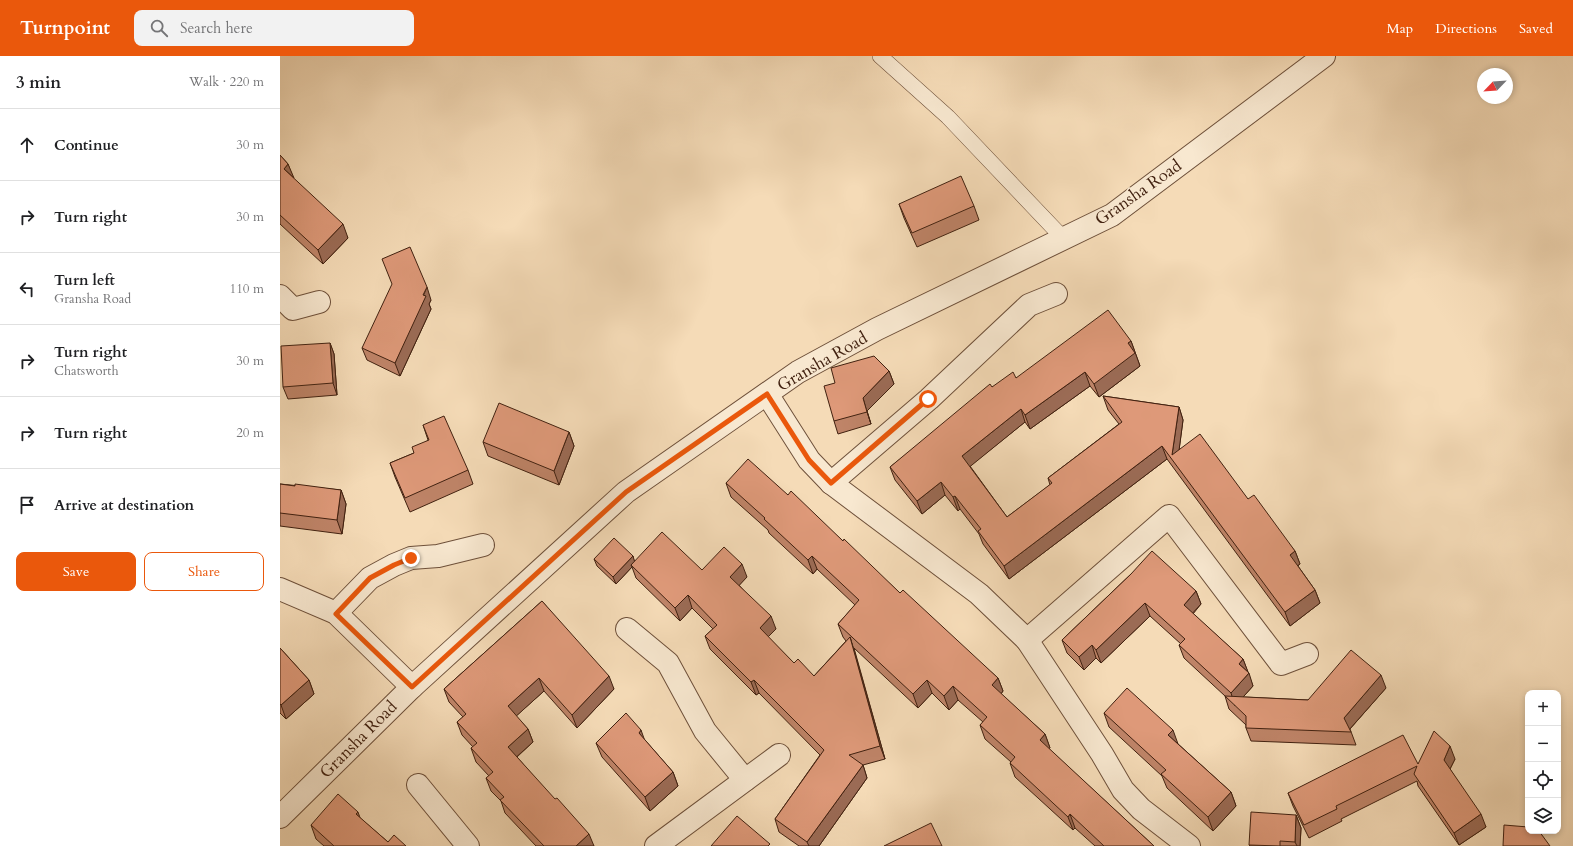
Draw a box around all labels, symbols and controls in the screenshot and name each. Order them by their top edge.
search box [134,10,414,46]
text: Turnpoint [20,15,110,41]
icon: search [148,17,170,39]
text: Search here [180,18,253,38]
text: Map [1387,19,1413,38]
text: Directions [1435,19,1497,38]
text: Saved [1519,19,1553,38]
north arrow [1477,68,1513,104]
text: 3 min [16,71,61,94]
text: Walk · 220 m [189,73,264,91]
icon: ahead [16,134,38,156]
text: Continue [54,135,119,155]
text: 30 m [236,136,264,154]
street label: Gransha Road [1090,154,1186,231]
icon: right [16,206,38,228]
text: Turn right [54,207,127,227]
text: 30 m [236,208,264,226]
text: Turn left [54,270,115,290]
icon: left [16,278,38,300]
text: 110 m [230,280,264,298]
text: Gransha Road [54,290,131,308]
street label: Gransha Road [773,326,872,397]
text: Turn right [54,342,127,362]
icon: right [16,350,38,372]
text: 30 m [236,352,264,370]
text: Chatsworth [54,362,119,380]
route start [919,390,937,408]
icon: right [16,422,38,444]
text: Turn right [54,423,127,443]
text: 20 m [236,424,264,442]
icon: arrive [16,494,38,516]
text: Arrive at destination [54,495,194,515]
route end [402,549,420,567]
button: Save [16,552,136,591]
button: Share [144,552,264,591]
map controls [1525,690,1561,834]
button: + [1525,690,1561,726]
street label: Gransha Road [315,696,402,783]
button: − [1525,726,1561,762]
button: locate [1525,762,1561,798]
button: layers [1525,798,1561,834]

